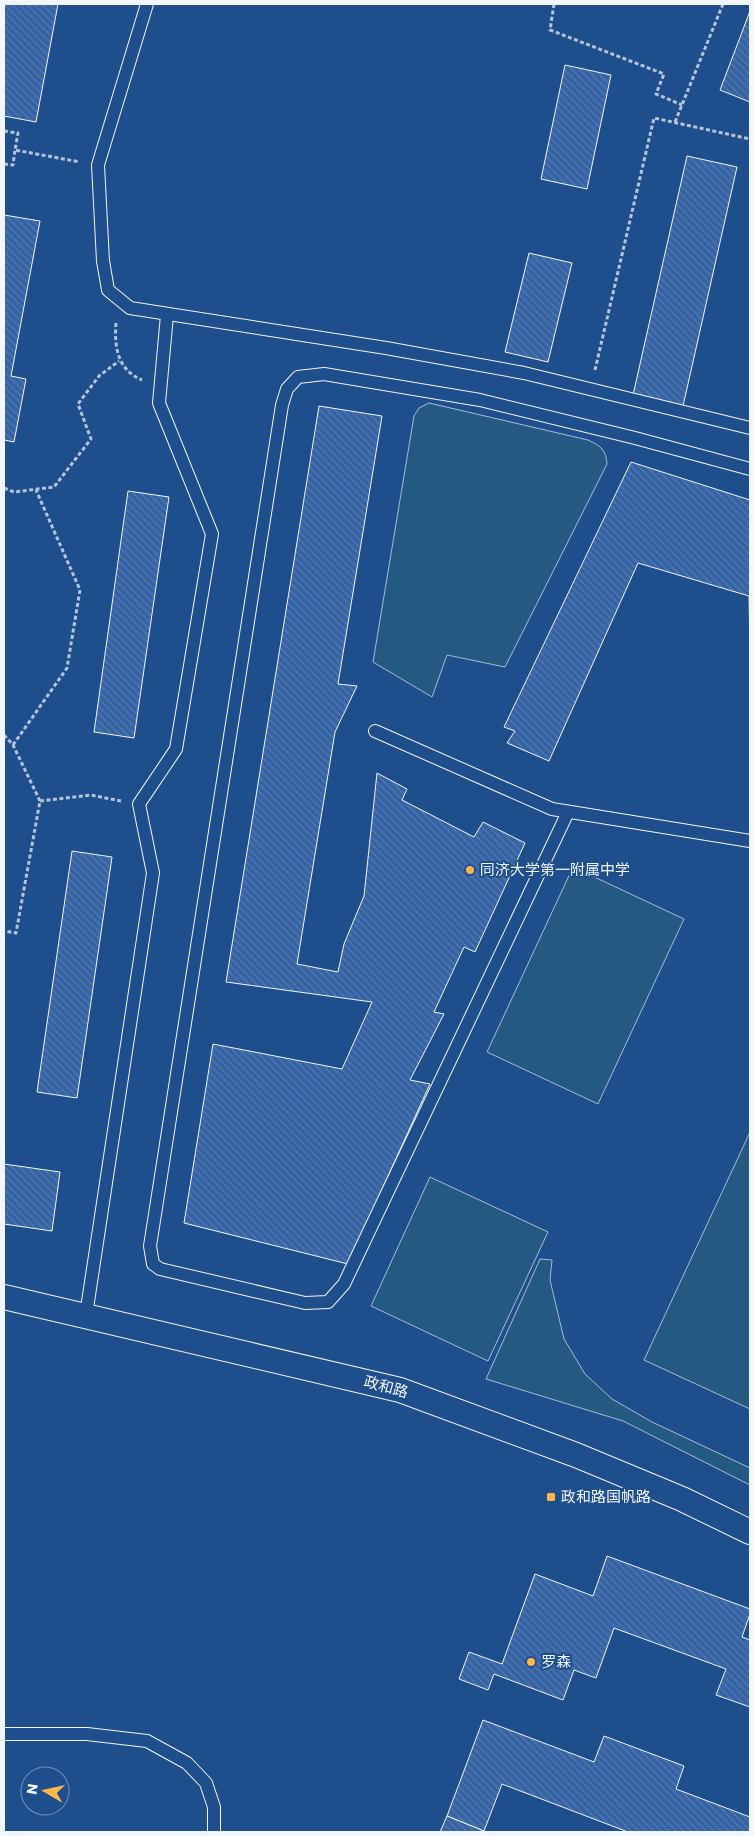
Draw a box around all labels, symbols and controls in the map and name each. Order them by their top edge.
place label: 同济大学第一附属中学 [480,859,630,880]
marker: 同济大学第一附属中学 [464,864,476,876]
street label: 政和路 [362,1371,411,1402]
place label: 政和路国帆路 [561,1486,651,1507]
marker: 政和路国帆路 [545,1491,557,1503]
place label: 罗森 [541,1651,571,1672]
marker: 罗森 [525,1656,537,1668]
north arrow [20,1766,70,1816]
text: N [21,1782,43,1796]

